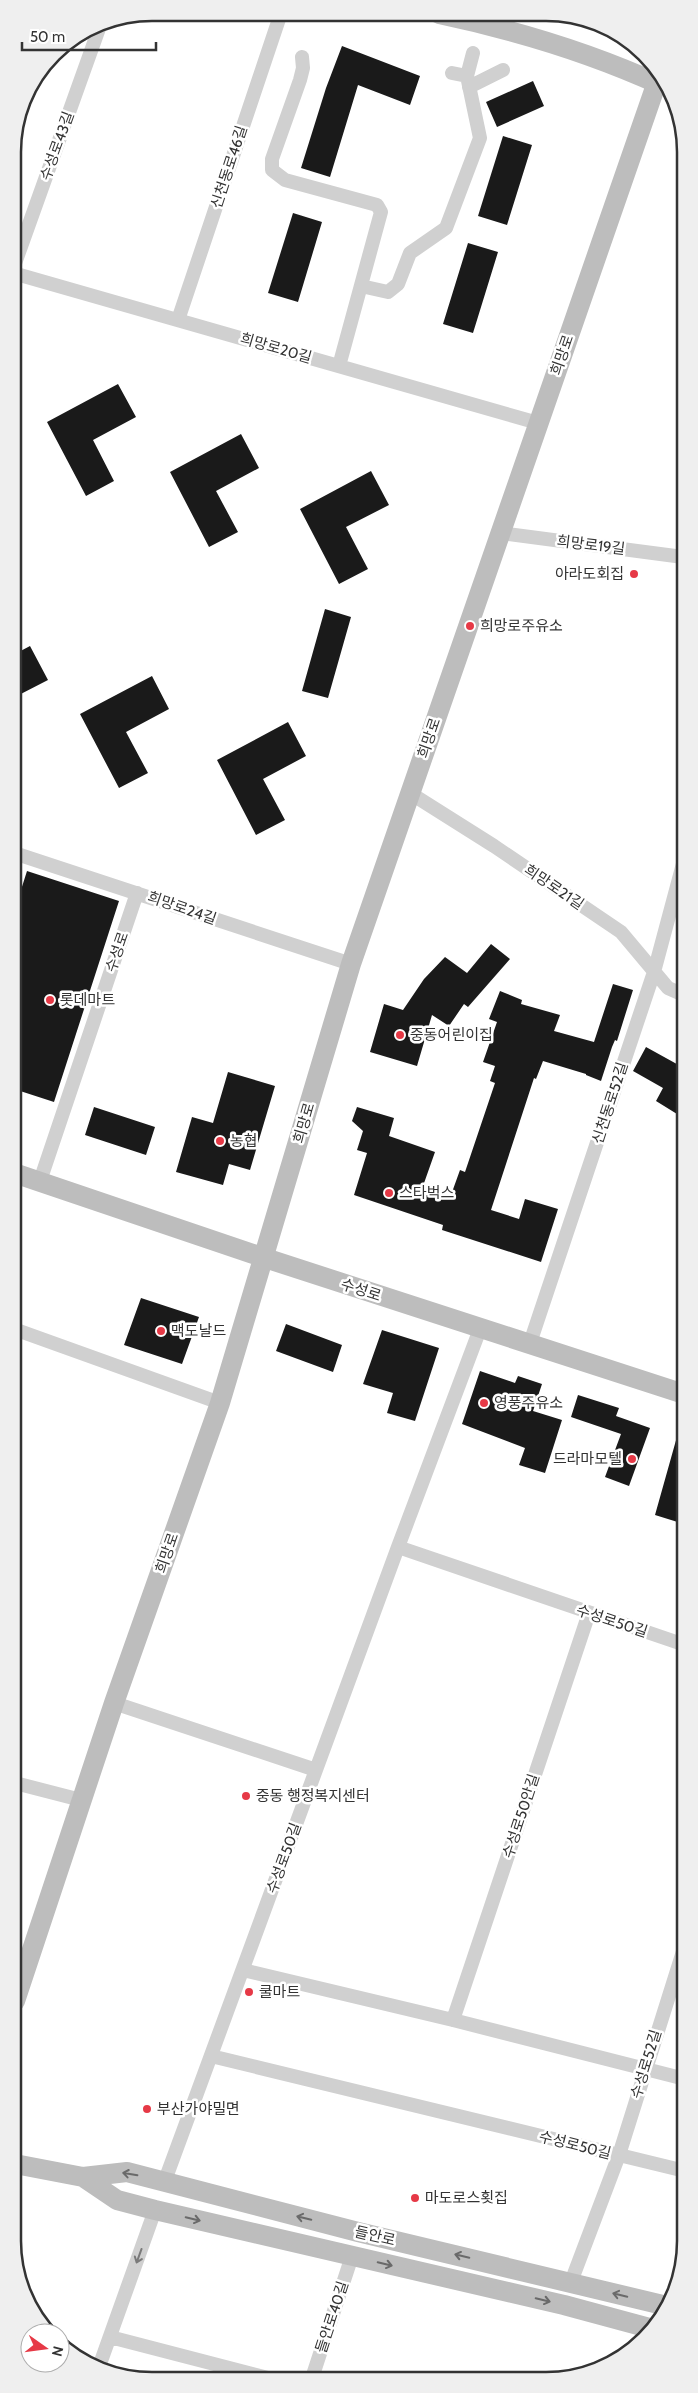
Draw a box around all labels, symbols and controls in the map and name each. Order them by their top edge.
scale bar [22,20,156,52]
text: 50 m [30,28,65,46]
street label: 수성로43길 [36,109,78,183]
street label: 신천동로46길 [207,123,251,211]
street label: 희망로20길 [238,329,314,367]
street label: 희망로 [547,332,577,378]
street label: 희망로19길 [556,532,626,558]
place label: 아라도회집 [555,565,624,583]
marker: 아라도회집 [628,568,640,580]
place label: 희망로주유소 [480,617,563,635]
marker: 희망로주유소 [464,620,476,632]
street label: 희망로 [414,715,444,761]
street label: 희망로21길 [521,861,587,913]
street label: 희망로24길 [145,888,219,928]
street label: 수성로 [102,929,132,975]
place label: 롯데마트 [60,991,115,1009]
marker: 롯데마트 [44,994,56,1006]
place label: 중동어린이집 [410,1026,493,1044]
marker: 중동어린이집 [394,1029,406,1041]
street label: 신천동로52길 [588,1060,632,1146]
street label: 희망로 [290,1101,318,1145]
place label: 농협 [230,1132,258,1150]
marker: 농협 [214,1135,226,1147]
place label: 스타벅스 [399,1184,454,1202]
marker: 스타벅스 [383,1187,395,1199]
street label: 수성로 [339,1275,383,1305]
place label: 맥도날드 [171,1322,226,1340]
marker: 맥도날드 [155,1325,167,1337]
place label: 영풍주유소 [494,1394,563,1412]
marker: 영풍주유소 [478,1397,490,1409]
place label: 드라마모텔 [553,1450,622,1468]
marker: 드라마모텔 [626,1453,638,1465]
street label: 희망로 [152,1530,182,1576]
street label: 수성로50길 [574,1601,650,1641]
street label: 수성로50안길 [499,1772,543,1860]
place label: 중동 행정복지센터 [256,1787,370,1805]
marker: 중동 행정복지센터 [240,1790,252,1802]
street label: 수성로50길 [263,1820,305,1896]
place label: 쿨마트 [259,1983,301,2001]
marker: 쿨마트 [243,1986,255,1998]
street label: 수성로52길 [627,2027,665,2101]
place label: 부산가야밀면 [157,2100,240,2118]
marker: 부산가야밀면 [141,2103,153,2115]
street label: 수성로50길 [537,2127,613,2163]
one-way arrow [122,2169,138,2179]
place label: 마도로스횟집 [425,2189,508,2207]
marker: 마도로스횟집 [409,2192,421,2204]
one-way arrow [297,2213,313,2222]
one-way arrow [184,2215,200,2224]
street label: 들안로 [353,2223,397,2249]
one-way arrow [134,2248,143,2263]
one-way arrow [454,2251,470,2260]
one-way arrow [377,2260,393,2269]
street label: 들안로40길 [312,2279,352,2355]
one-way arrow [612,2289,628,2299]
one-way arrow [535,2296,551,2305]
north arrow [20,2323,70,2373]
text: N [48,2344,68,2358]

